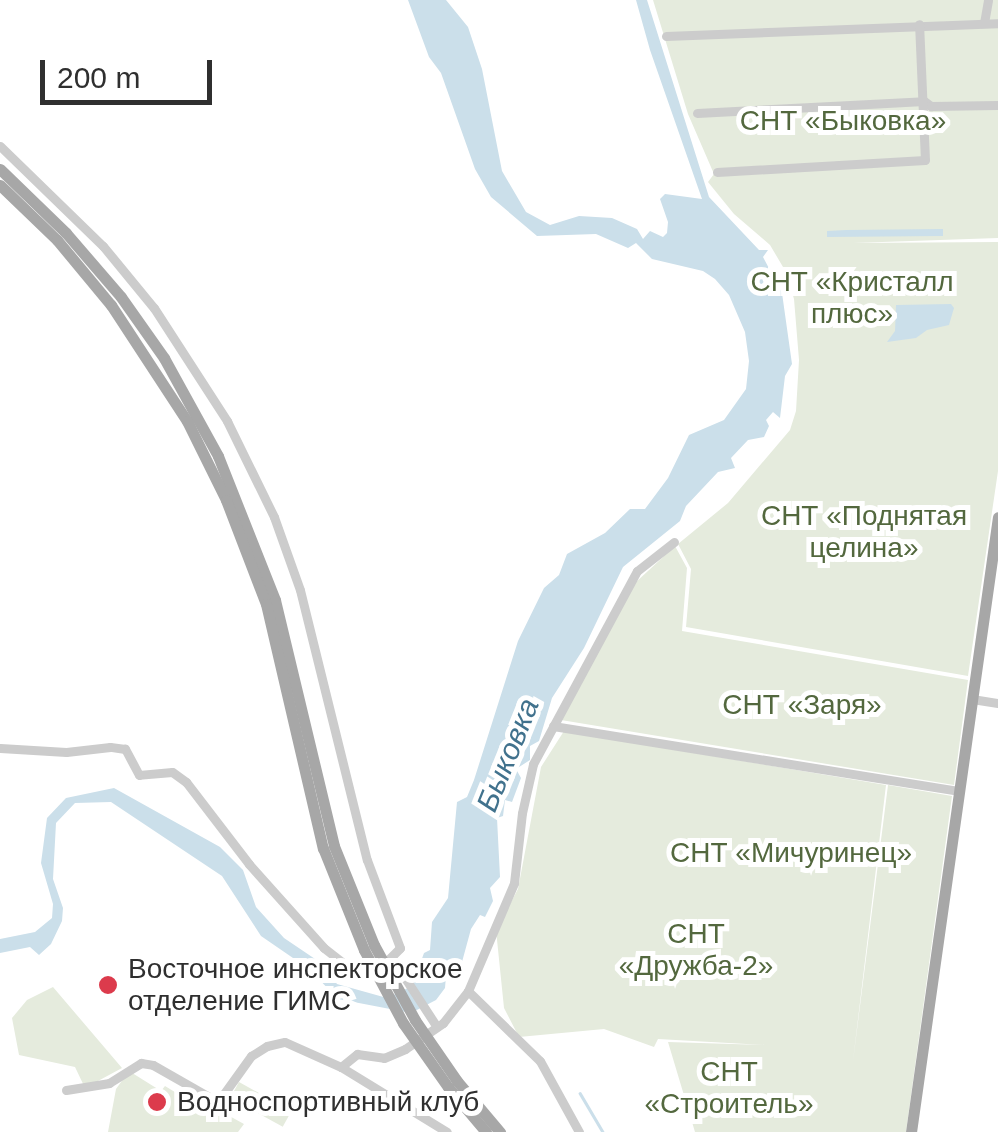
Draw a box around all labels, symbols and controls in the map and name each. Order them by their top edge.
scale bar [45,40,218,102]
text: 200 m [57,61,140,94]
park label: СНТ «Быковка» [740,104,946,138]
park label: СНТ «Кристалл плюс» [750,265,954,331]
park label: СНТ «Поднятая целина» [761,499,967,565]
park label: СНТ «Заря» [722,688,882,722]
water label: Быковка [469,693,547,817]
park label: СНТ «Мичуринец» [670,836,912,870]
park label: СНТ «Дружба-2» [619,917,773,983]
place label: Восточное инспекторское отделение ГИМС [128,952,462,1018]
marker: Восточное инспекторское отделение ГИМС [97,974,119,996]
park label: СНТ «Строитель» [644,1055,814,1121]
place label: Водноспортивный клуб [177,1085,479,1119]
marker: Водноспортивный клуб [146,1091,168,1113]

